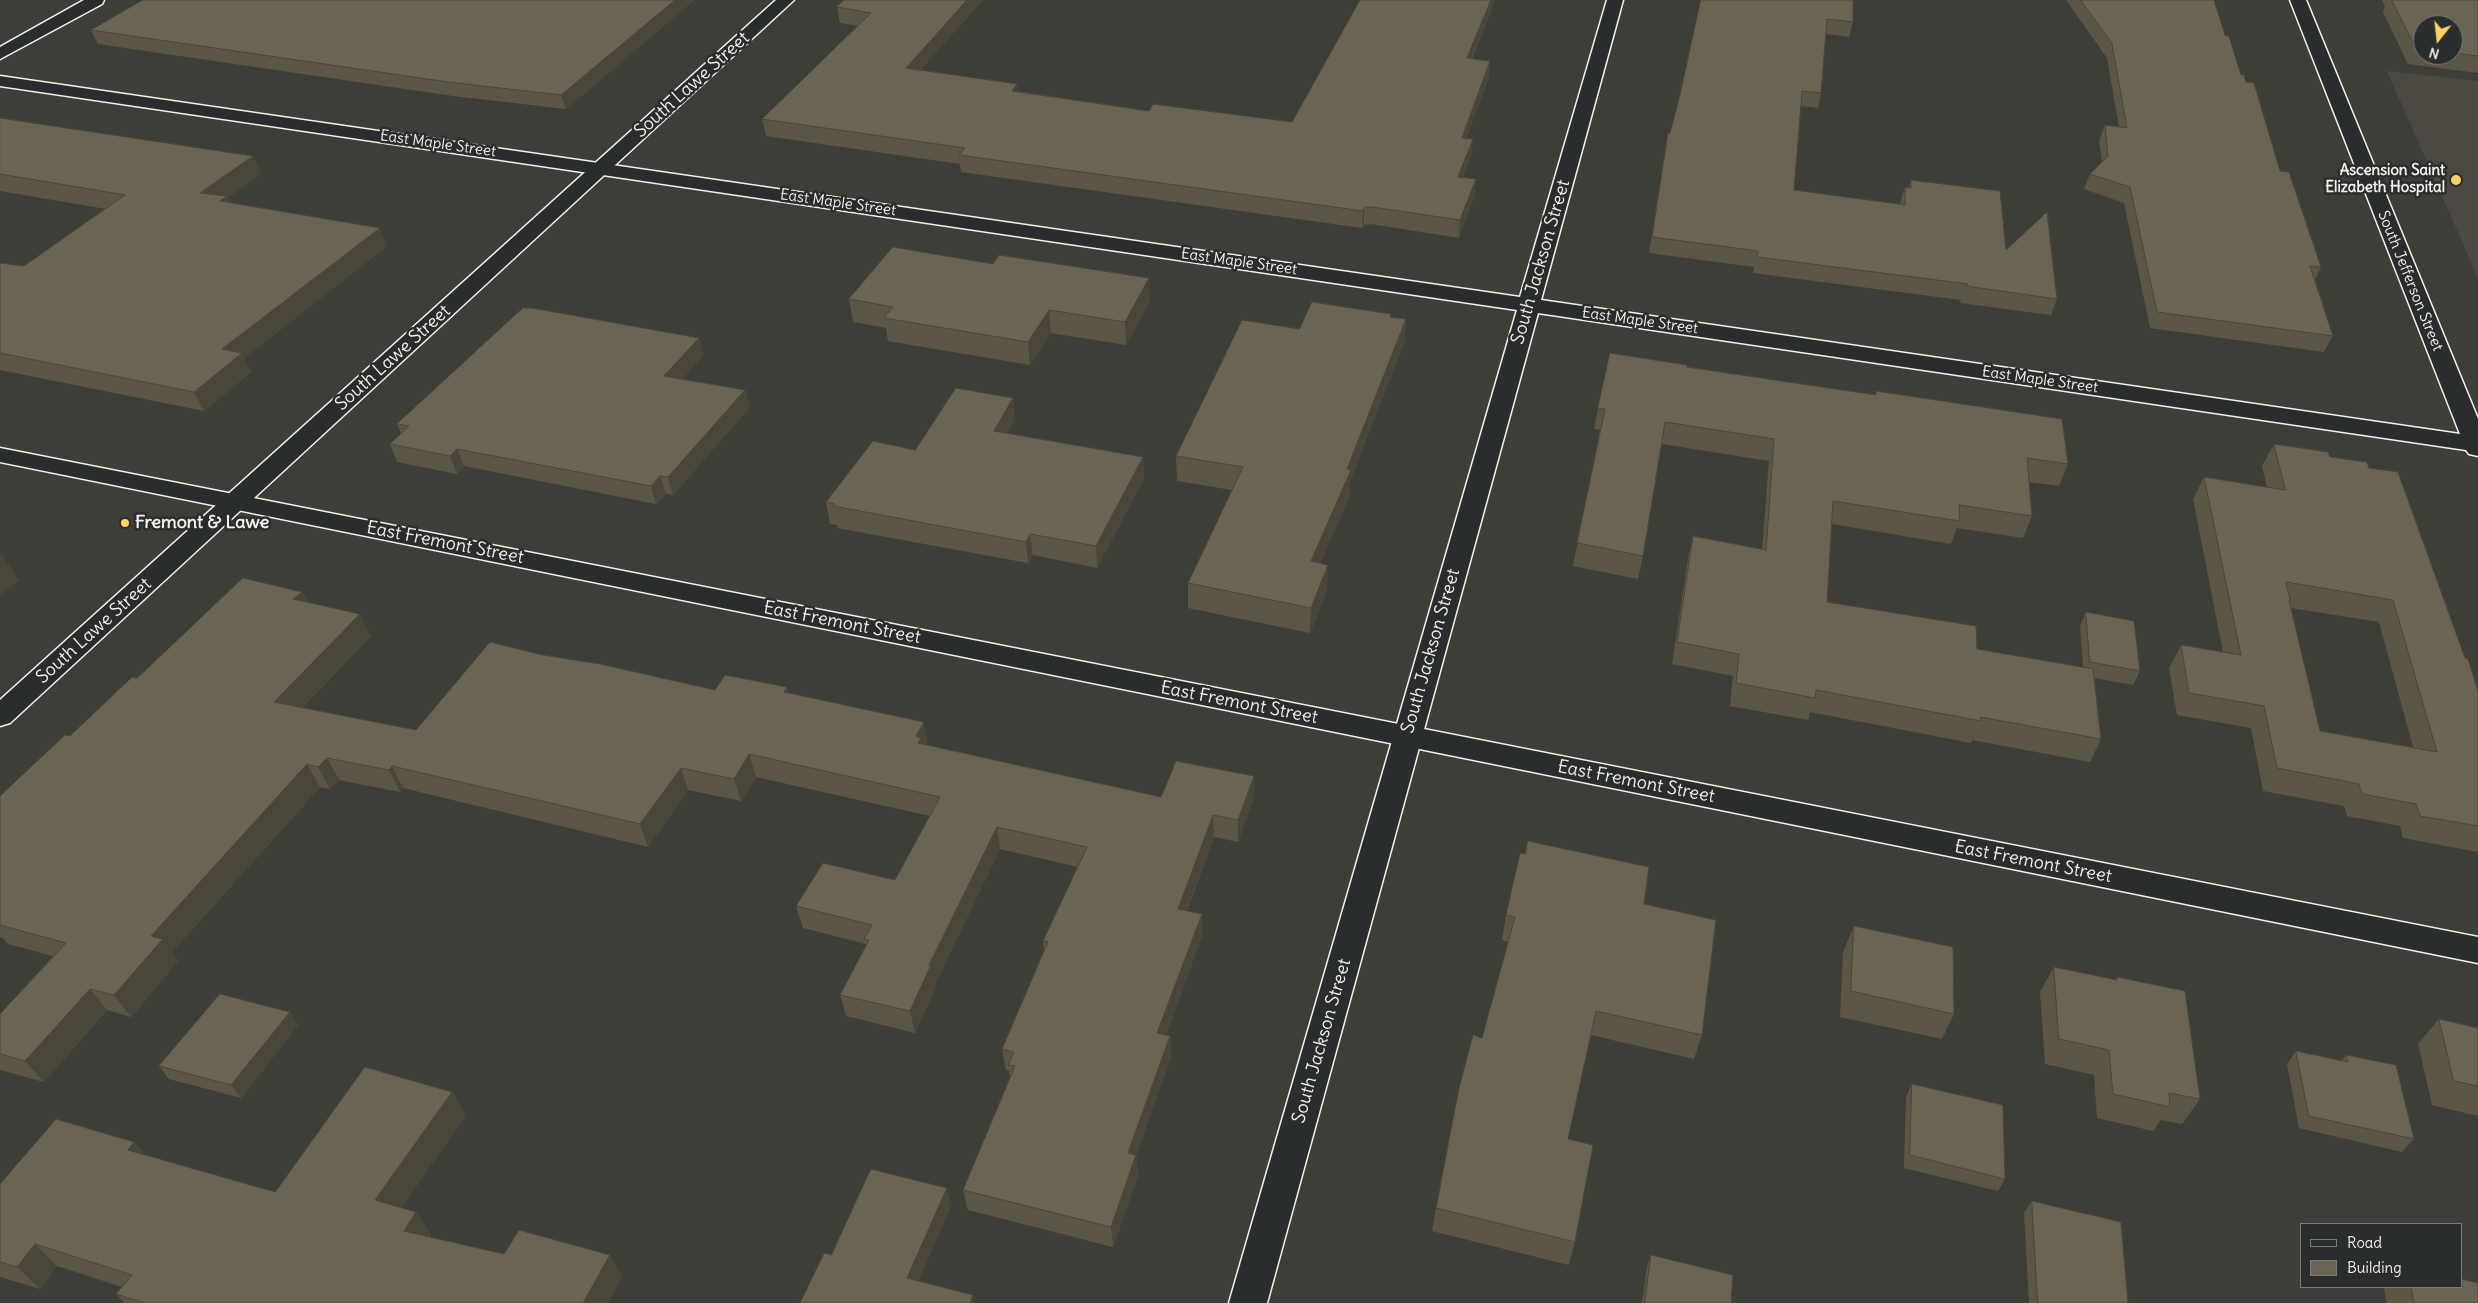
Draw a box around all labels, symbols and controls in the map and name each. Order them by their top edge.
north arrow [2413,15,2463,65]
street label: South Lawe Street [630,28,754,142]
text: N [2427,43,2441,63]
street label: East Maple Street [379,127,497,161]
place label: Ascension Saint Elizabeth Hospital [2325,162,2445,197]
marker: Ascension Saint Elizabeth Hospital [2449,173,2463,187]
street label: South Jackson Street [1507,177,1575,347]
street label: East Maple Street [779,186,897,220]
street label: South Jefferson Street [2374,208,2446,354]
street label: East Maple Street [1180,245,1298,279]
street label: South Lawe Street [331,301,455,415]
street label: East Maple Street [1581,304,1699,338]
street label: East Maple Street [1981,363,2099,397]
place label: Fremont & Lawe [135,512,269,534]
marker: Fremont & Lawe [119,517,131,529]
street label: East Fremont Street [365,517,525,569]
street label: South Jackson Street [1397,566,1465,736]
street label: South Lawe Street [32,574,156,688]
street label: East Fremont Street [762,597,922,649]
street label: East Fremont Street [1159,677,1319,729]
street label: East Fremont Street [1556,756,1716,808]
street label: East Fremont Street [1953,836,2113,888]
street label: South Jackson Street [1288,956,1356,1126]
legend [2300,1223,2463,1288]
text: Road [2347,1233,2382,1252]
text: Building [2347,1258,2402,1277]

